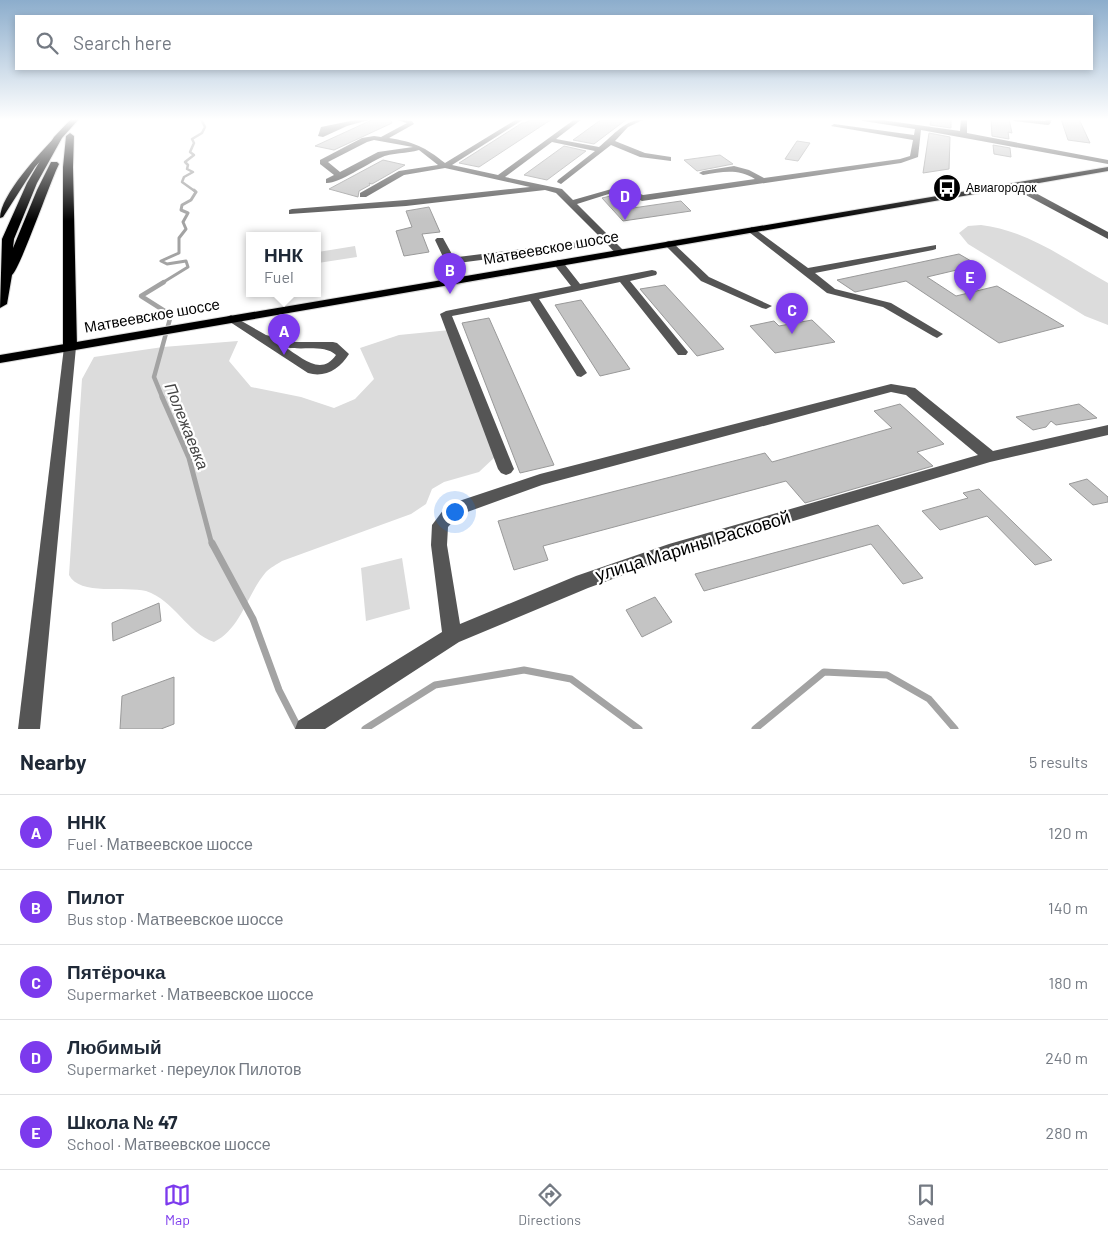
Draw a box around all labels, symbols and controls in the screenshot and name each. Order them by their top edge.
search box [15,15,1093,70]
icon: search [33,29,61,57]
text: Search here [73,31,172,54]
bus stop icon: Авиагородок [932,173,962,203]
pin: D [609,179,641,220]
place label: Авиагородок [966,180,1037,195]
street label: Матвеевское шоссе [482,226,620,268]
popup [246,232,321,297]
text: ННК [264,243,303,266]
pin: B [434,253,466,294]
pin: E [954,260,986,301]
text: Fuel [264,267,294,286]
pin: C [776,293,808,334]
street label: Матвеевское шоссе [83,294,221,336]
pin: A [268,314,300,355]
water label: Полежаевка [162,380,213,472]
your location [442,499,468,525]
street label: улица Марины Расковой [593,505,793,585]
text: Nearby [20,749,86,774]
text: 5 results [1029,752,1088,771]
text: ННК [67,810,106,833]
text: A [31,823,41,842]
text: 120 m [1048,823,1088,842]
text: Fuel · Матвеевское шоссе [67,834,253,853]
text: Пилот [67,885,125,908]
text: B [31,898,41,917]
text: 140 m [1048,898,1088,917]
text: Bus stop · Матвеевское шоссе [67,909,284,928]
text: Пятёрочка [67,960,165,983]
text: C [31,973,41,992]
text: 180 m [1049,973,1088,992]
text: Supermarket · Матвеевское шоссе [67,984,314,1003]
text: Любимый [67,1035,162,1058]
text: D [31,1048,41,1067]
text: 240 m [1045,1048,1088,1067]
text: Supermarket · переулок Пилотов [67,1059,301,1078]
text: Школа № 47 [67,1110,177,1133]
text: E [31,1123,41,1142]
text: 280 m [1046,1123,1088,1142]
text: School · Матвеевское шоссе [67,1134,271,1153]
tab: Map [163,1181,191,1228]
tab: Directions [518,1181,581,1228]
tab: Saved [908,1181,945,1228]

